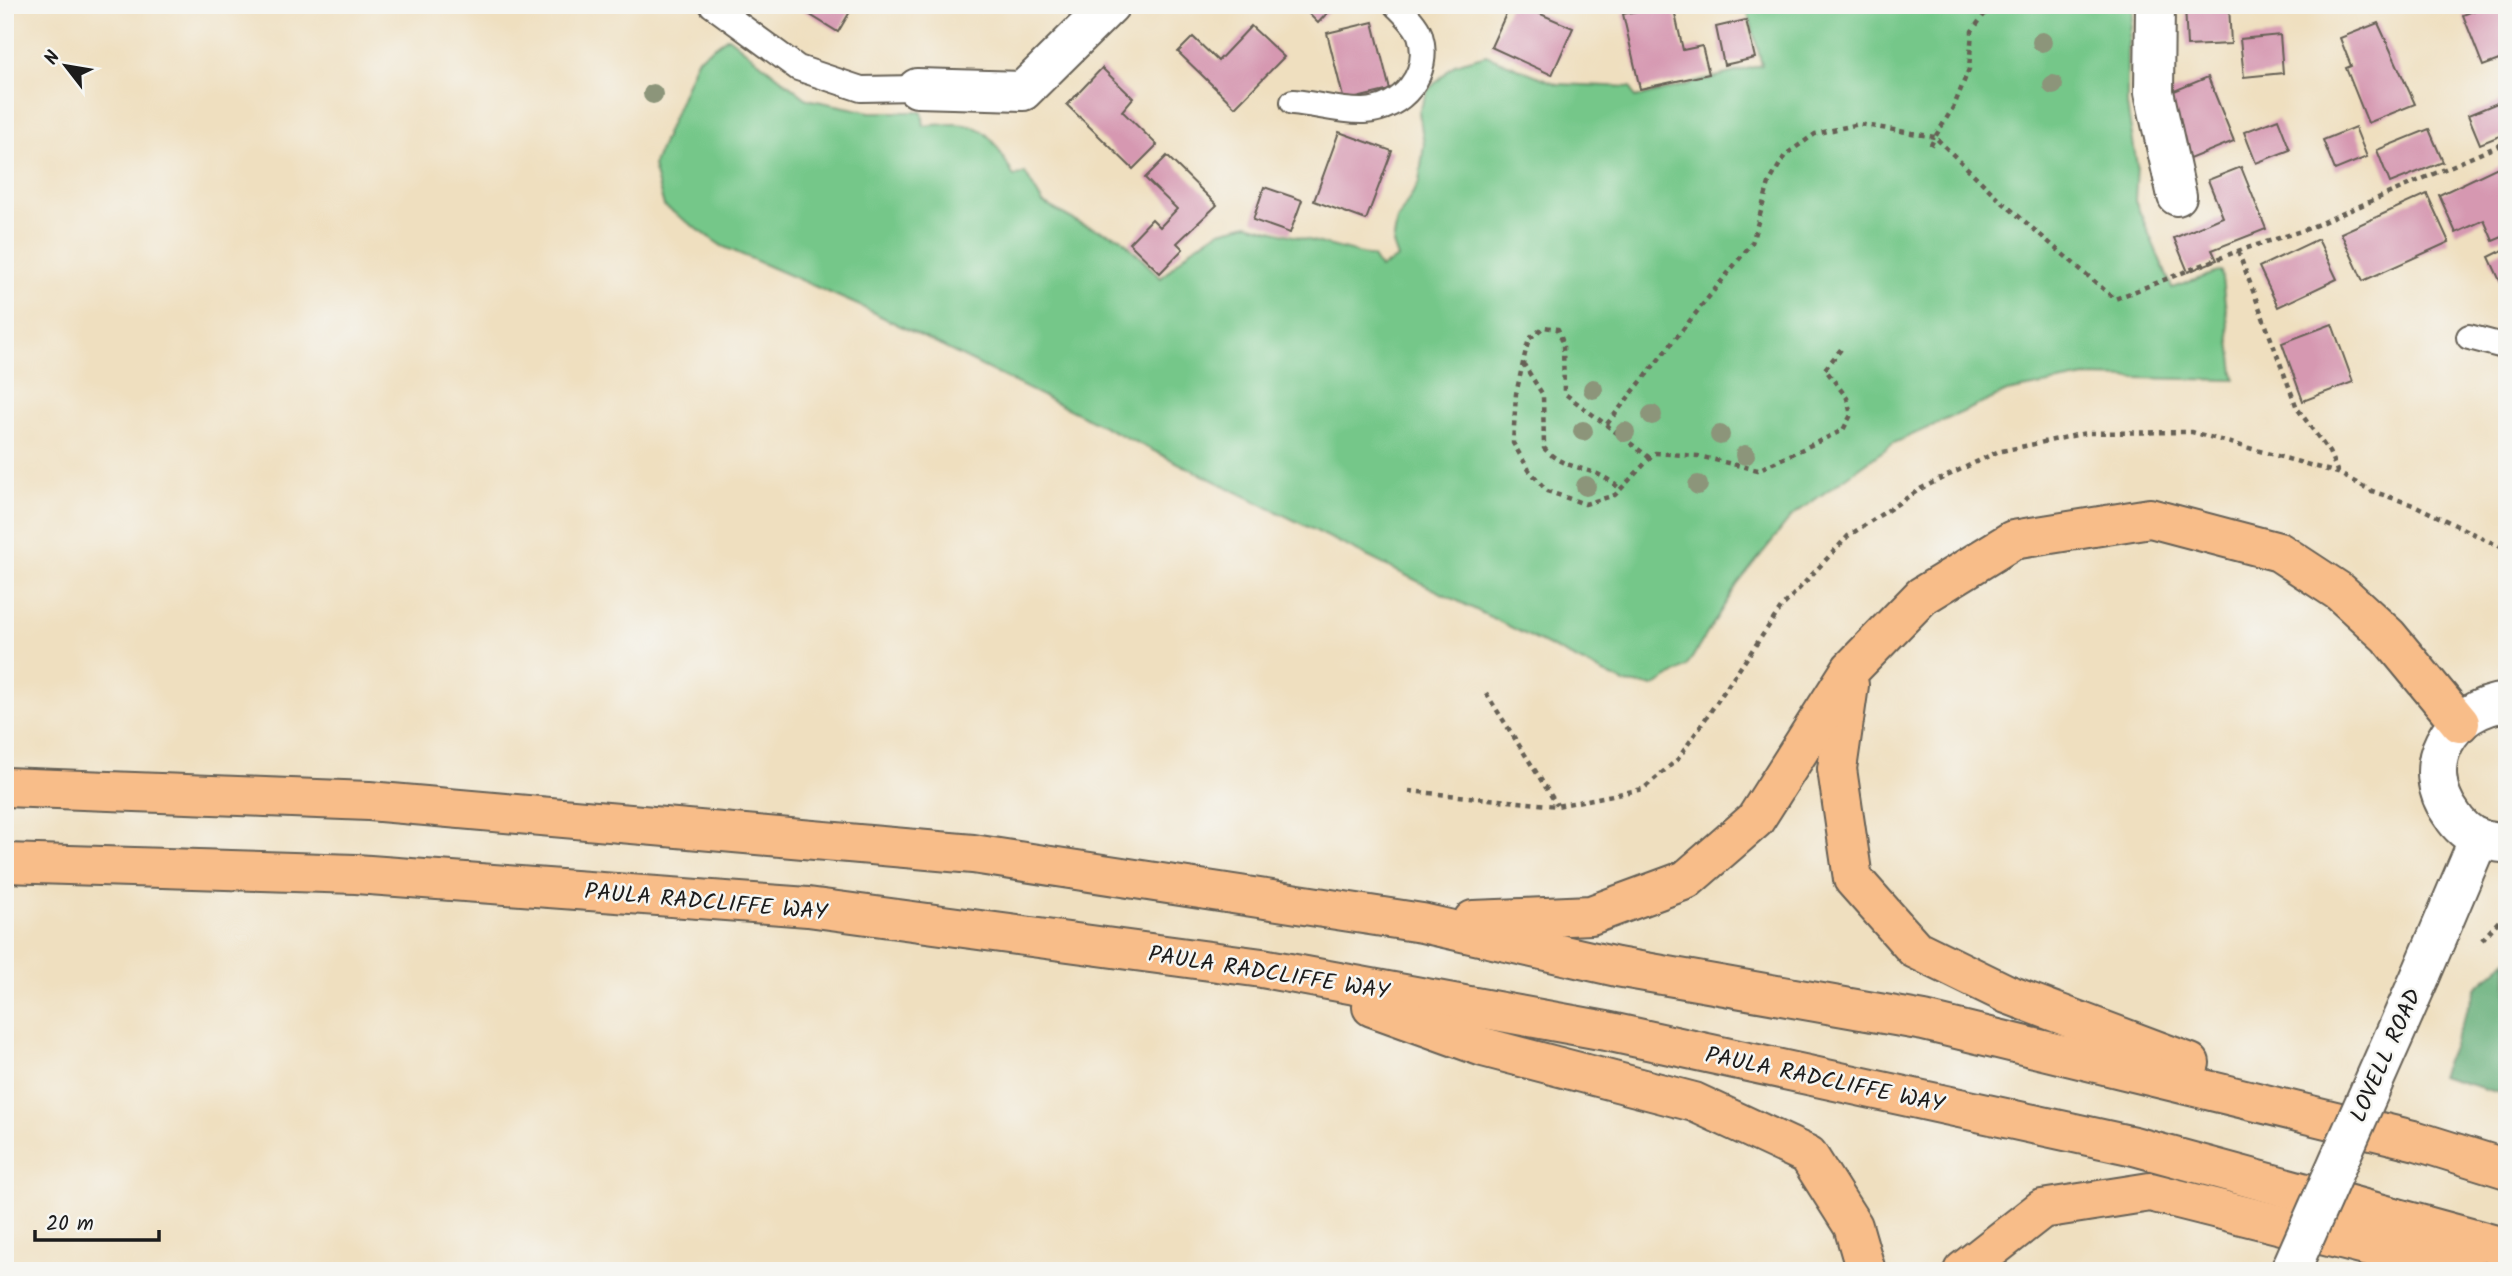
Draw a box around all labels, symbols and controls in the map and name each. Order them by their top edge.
north arrow [32,32,102,102]
text: N [37,45,69,71]
street label: PAULA RADCLIFFE WAY [583,874,830,932]
street label: PAULA RADCLIFFE WAY [1146,937,1393,1011]
street label: LOVELL ROAD [2341,983,2432,1128]
street label: PAULA RADCLIFFE WAY [1702,1038,1948,1124]
scale bar [35,1199,159,1243]
text: 20 m [46,1208,94,1241]

